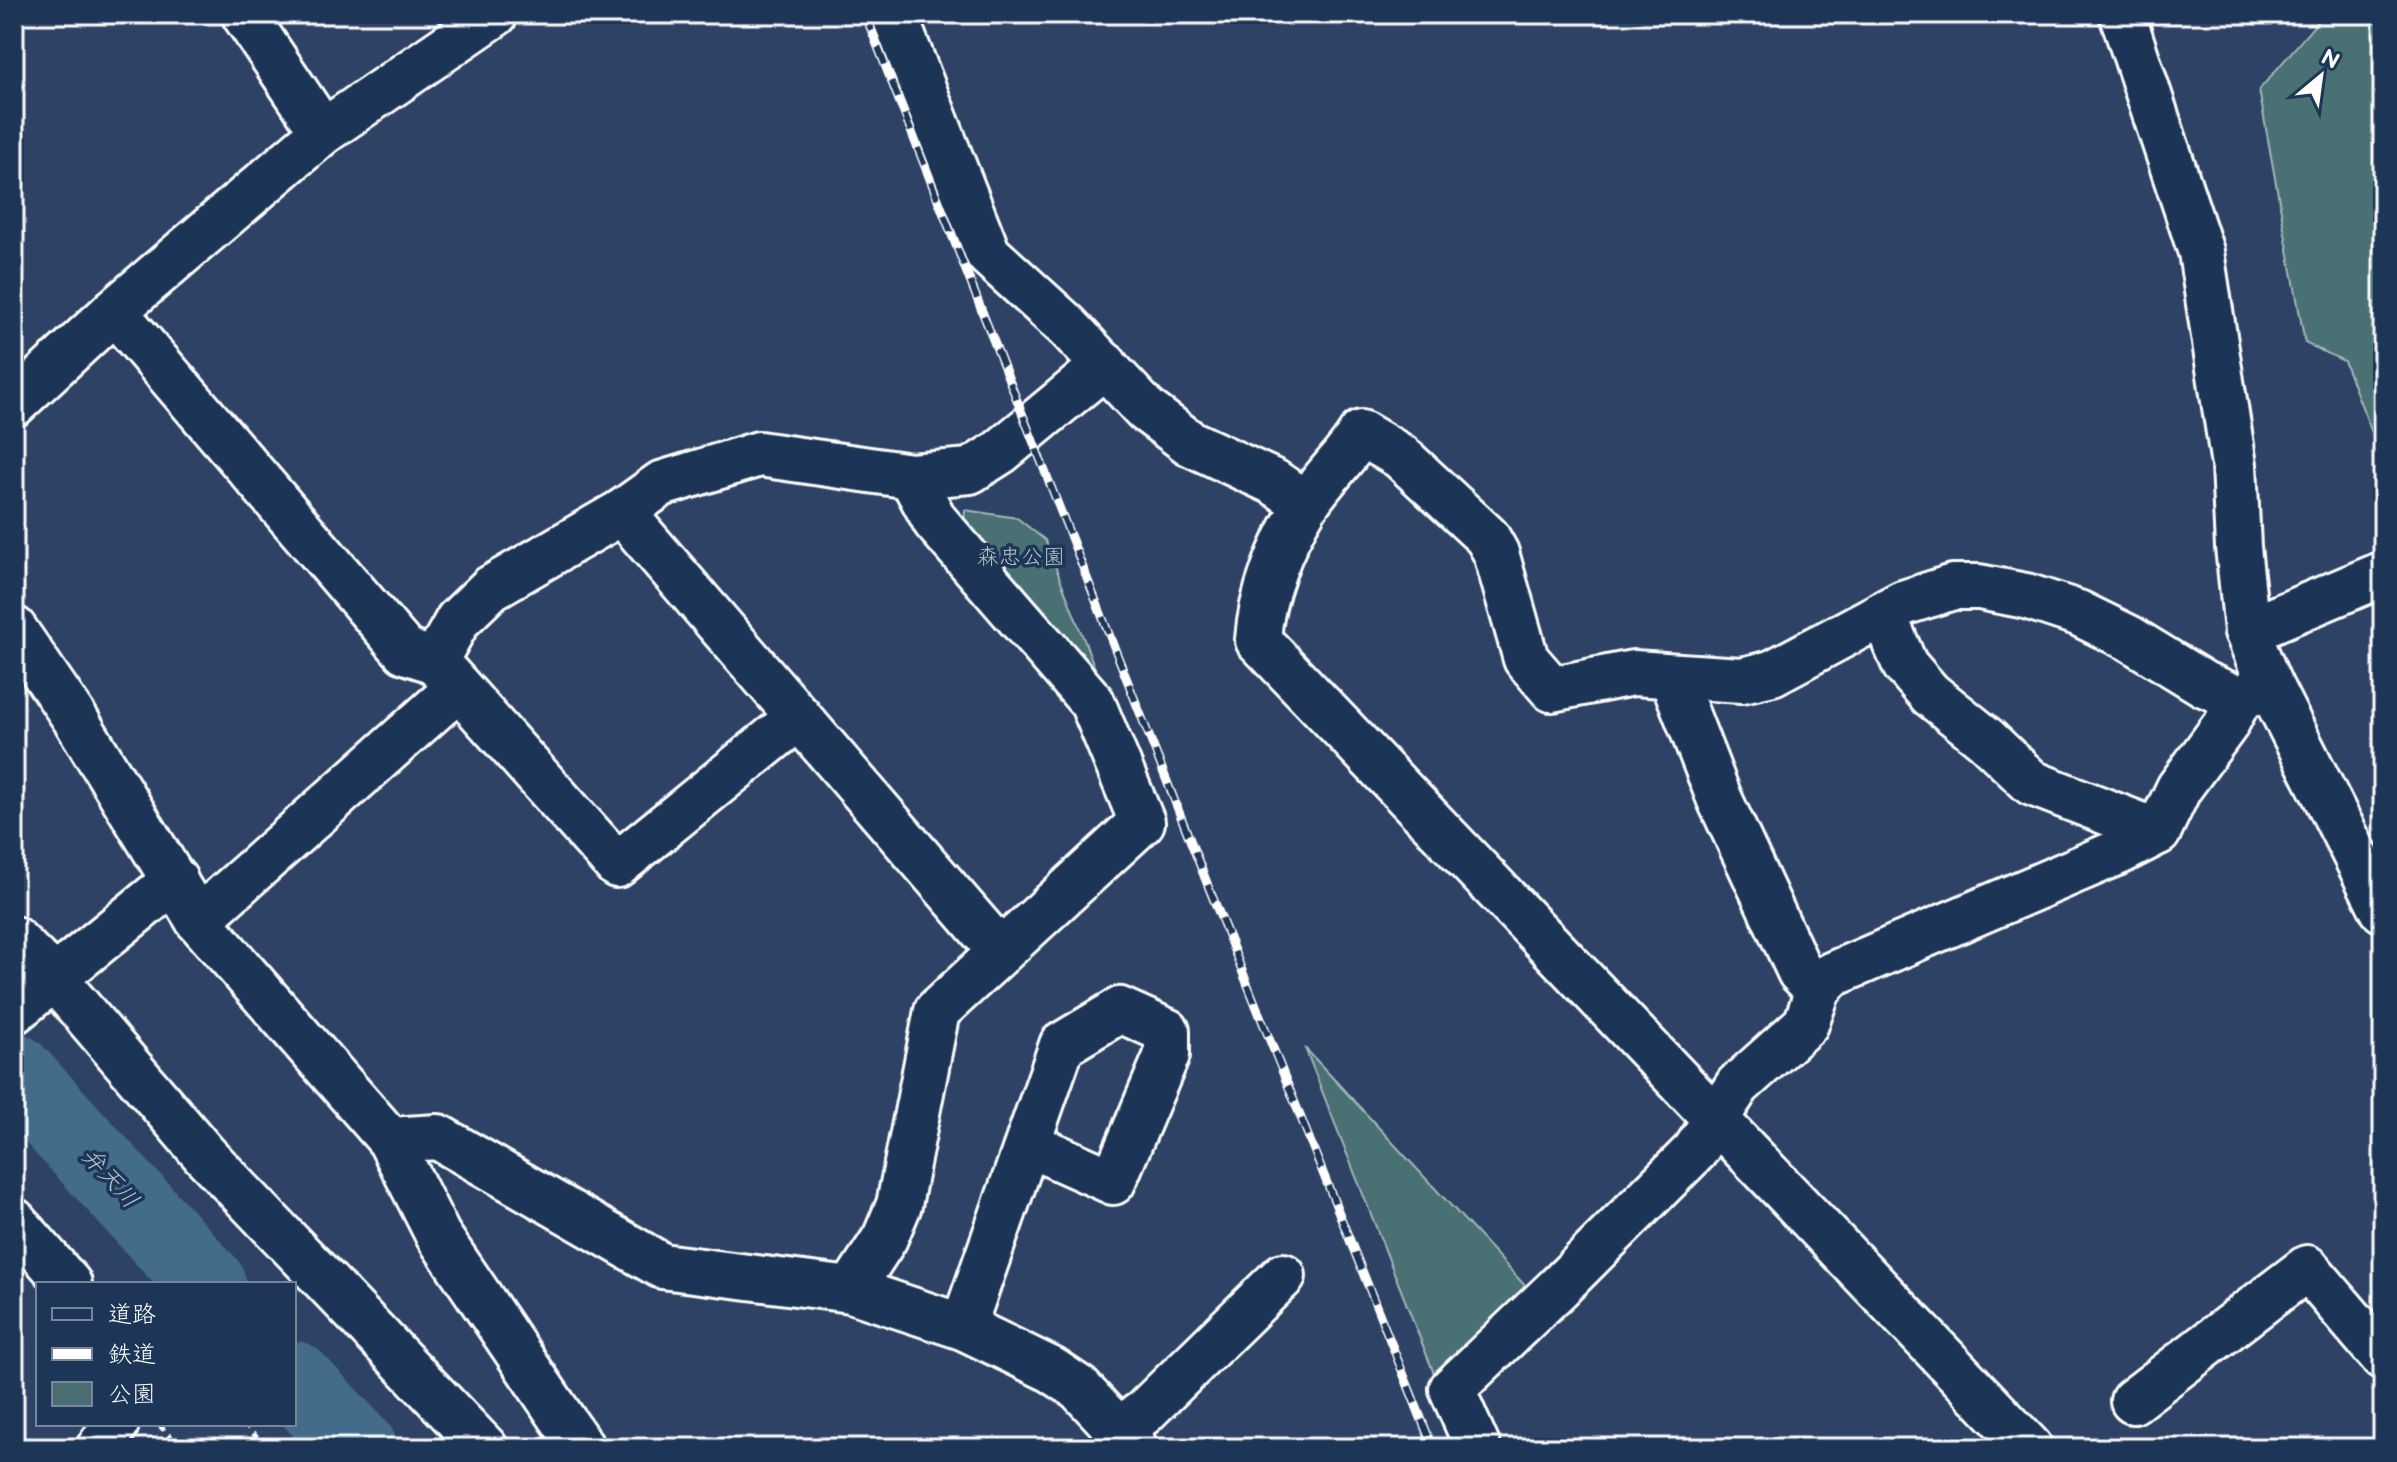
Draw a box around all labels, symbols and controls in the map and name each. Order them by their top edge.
north arrow [2281,36,2361,116]
text: N [2316,44,2344,76]
park label: 森忠公園 [977,544,1065,571]
water label: 弁天川 [75,1142,145,1214]
legend [36,1282,296,1426]
text: 道路 [108,1300,156,1329]
text: 鉄道 [108,1340,156,1369]
text: 公園 [108,1380,156,1409]

